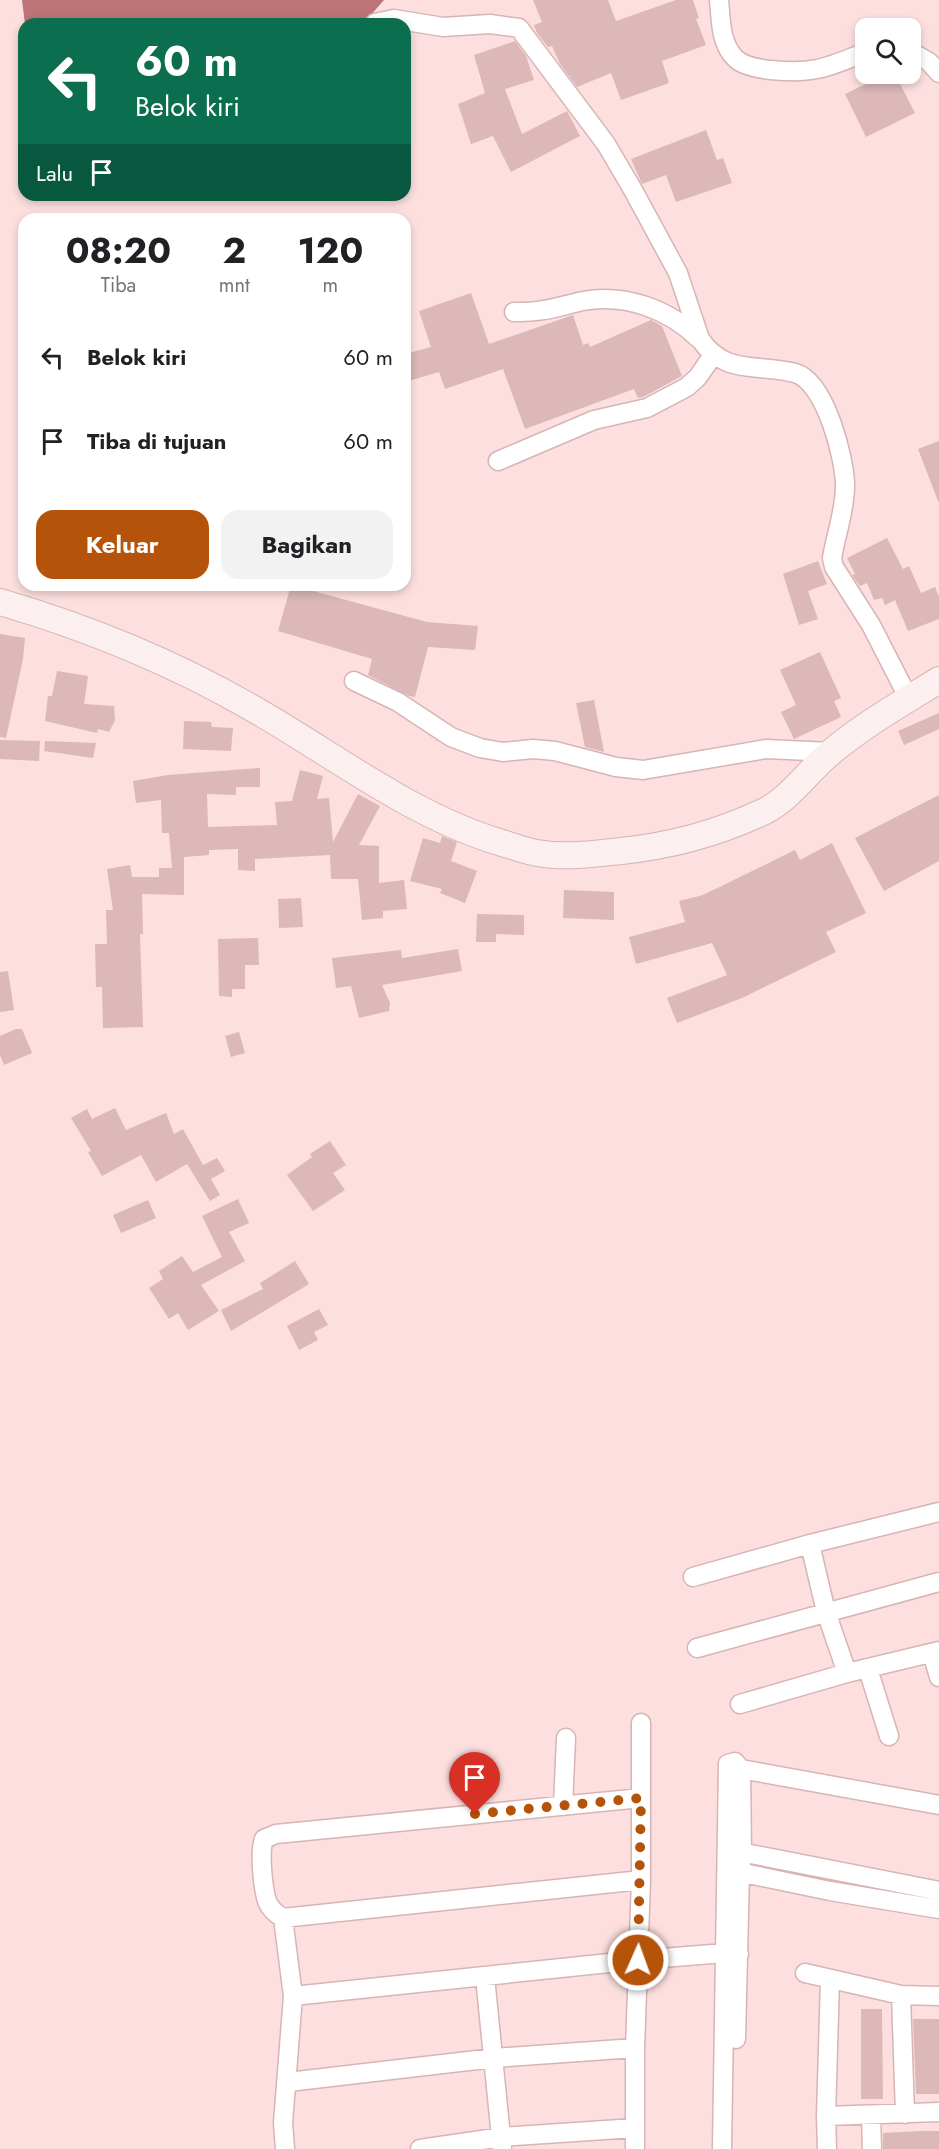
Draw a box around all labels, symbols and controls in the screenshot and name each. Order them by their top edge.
map controls [855,18,921,84]
button: search [855,18,921,84]
text: 60 m [135,31,238,92]
icon: left [36,42,114,120]
text: Belok kiri [135,87,240,126]
icon: arrive [85,156,118,189]
text: Lalu [36,157,73,189]
text: 08:20 [66,224,171,276]
text: 2 [223,224,246,276]
text: 120 [297,224,363,276]
text: Tiba [101,271,136,300]
text: mnt [219,271,250,300]
text: m [323,271,338,300]
icon: left [36,341,69,374]
text: Belok kiri [87,341,186,373]
text: 60 m [343,341,393,373]
icon: arrive [36,425,69,458]
text: Tiba di tujuan [87,425,226,457]
text: 60 m [343,425,393,457]
button: Keluar [36,510,209,579]
button: Bagikan [221,510,393,579]
pin [449,1752,500,1814]
icon: arrive [458,1761,491,1794]
position arrow [606,1928,670,1992]

